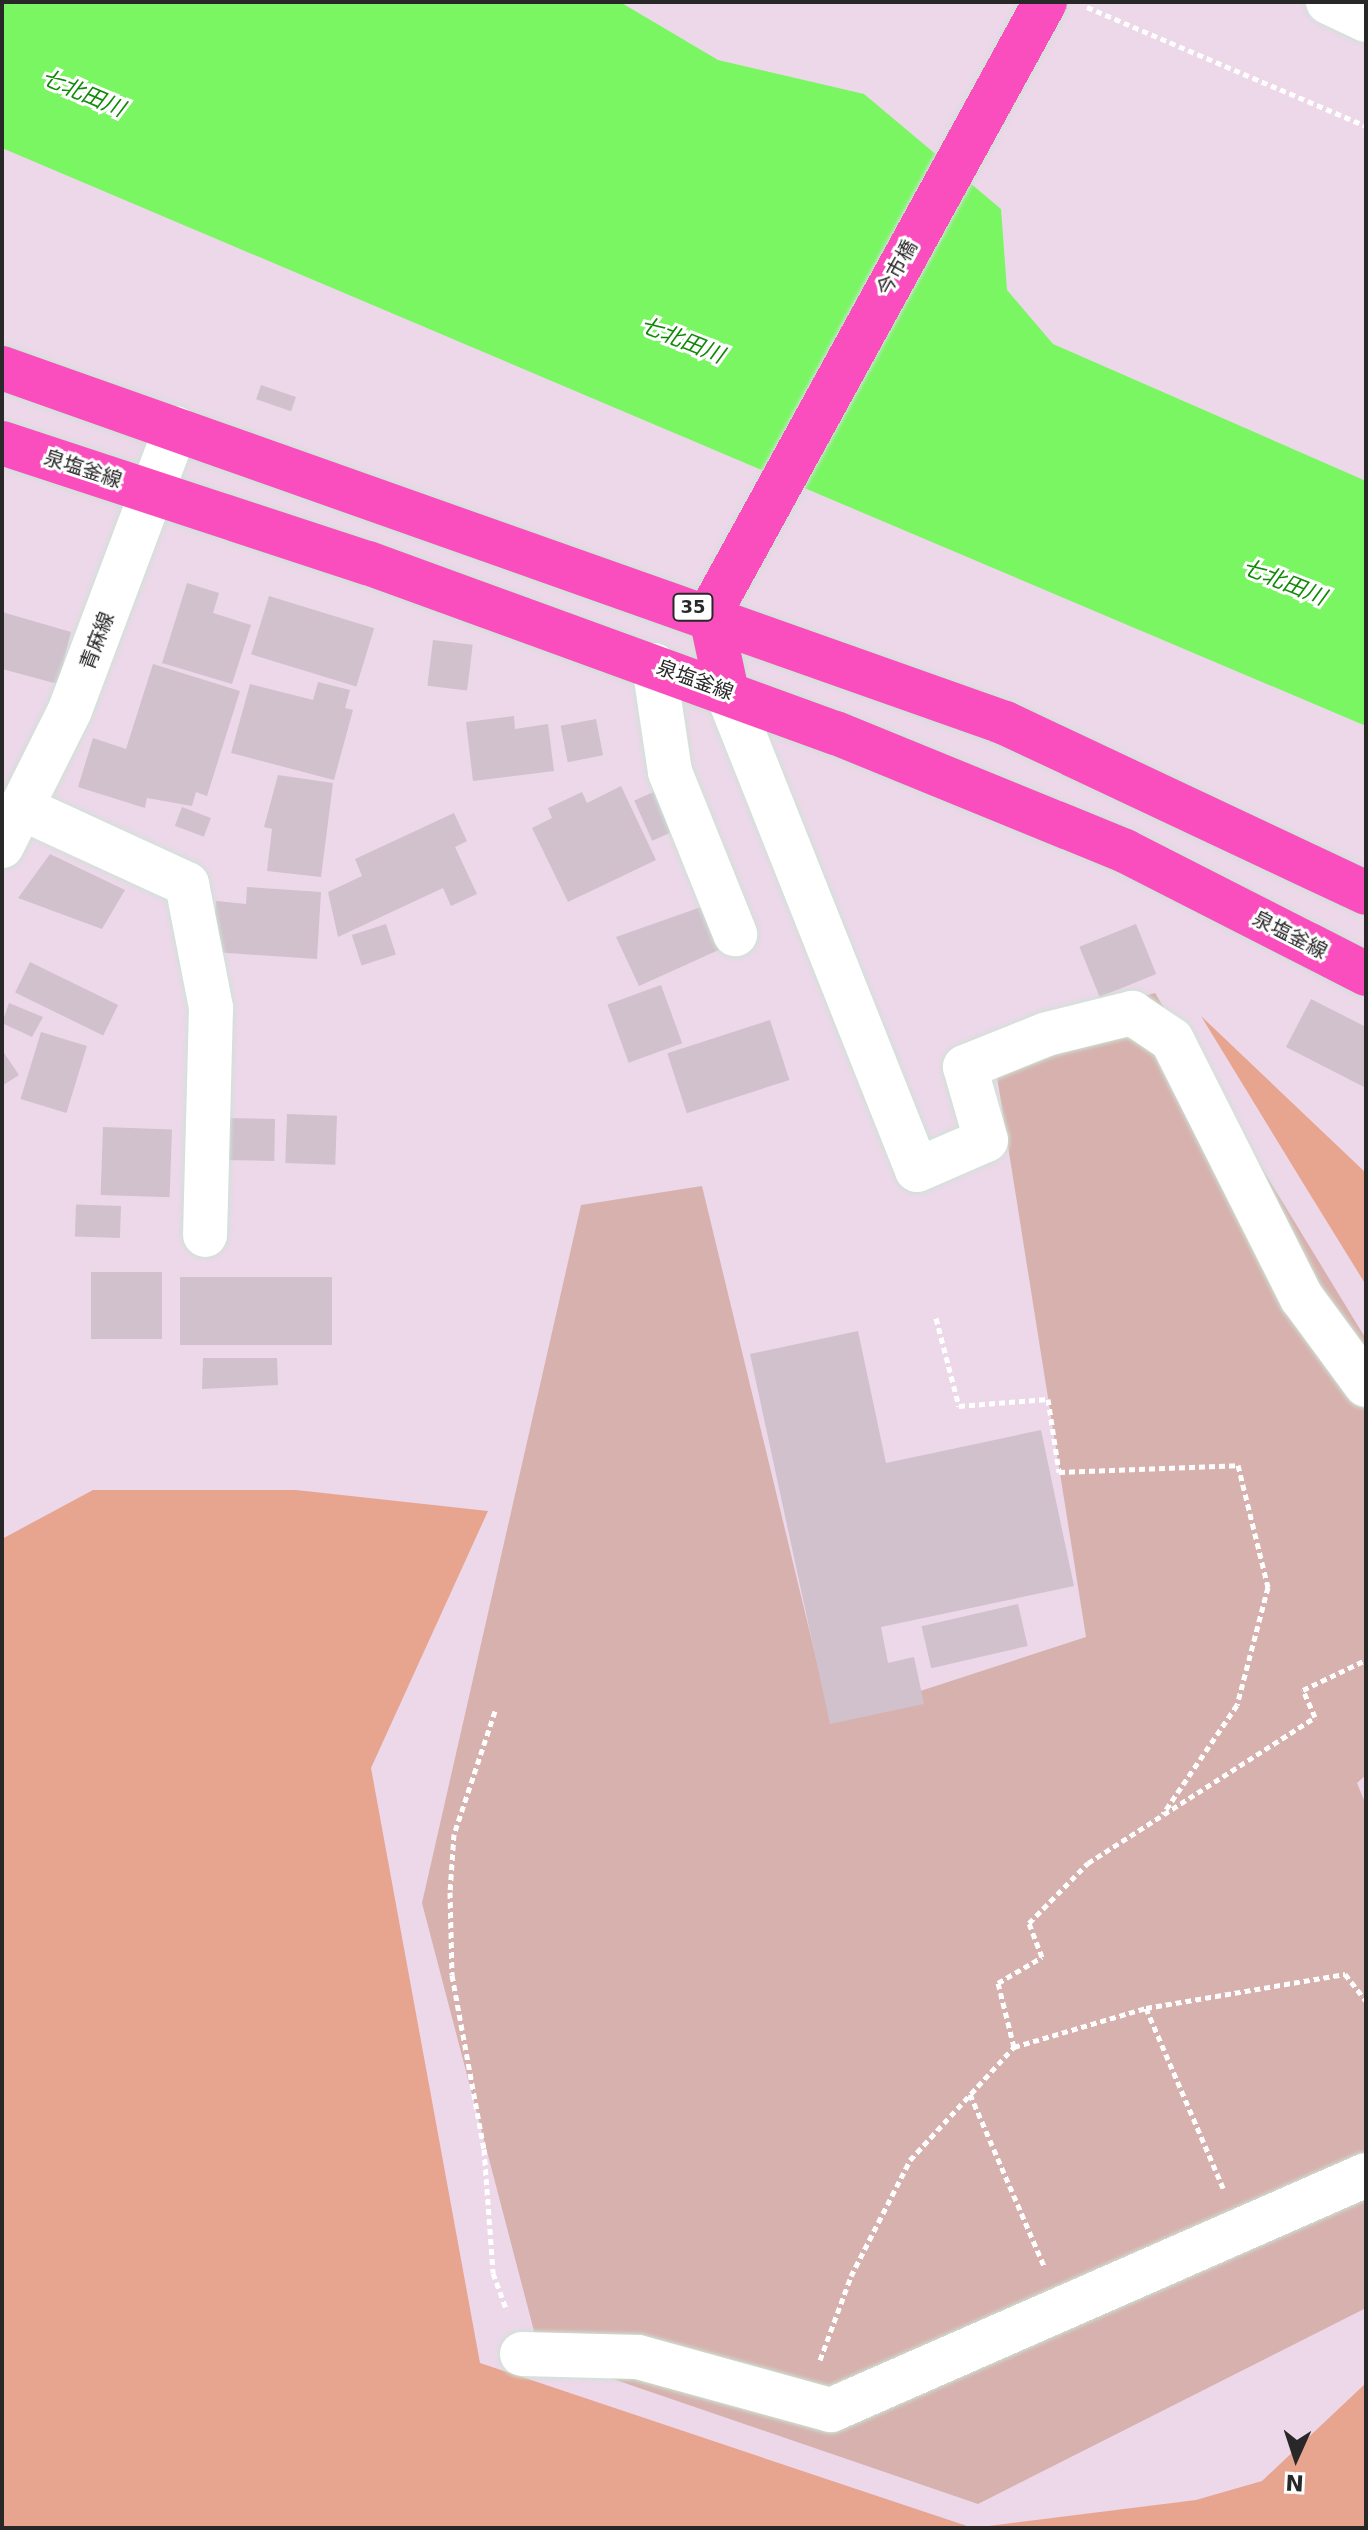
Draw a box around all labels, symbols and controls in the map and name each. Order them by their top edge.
water label: 七北田川 [37,64,129,122]
street label: 今市橋 [872,236,922,300]
water label: 七北田川 [636,311,728,369]
street label: 泉塩釜線 [41,445,125,493]
water label: 七北田川 [1238,553,1330,611]
road number: 35 [671,593,715,621]
street label: 青麻線 [75,609,119,673]
street label: 泉塩釜線 [653,655,737,705]
street label: 泉塩釜線 [1249,906,1331,964]
north arrow [1256,2418,1336,2498]
text: N [1285,2470,1305,2495]

